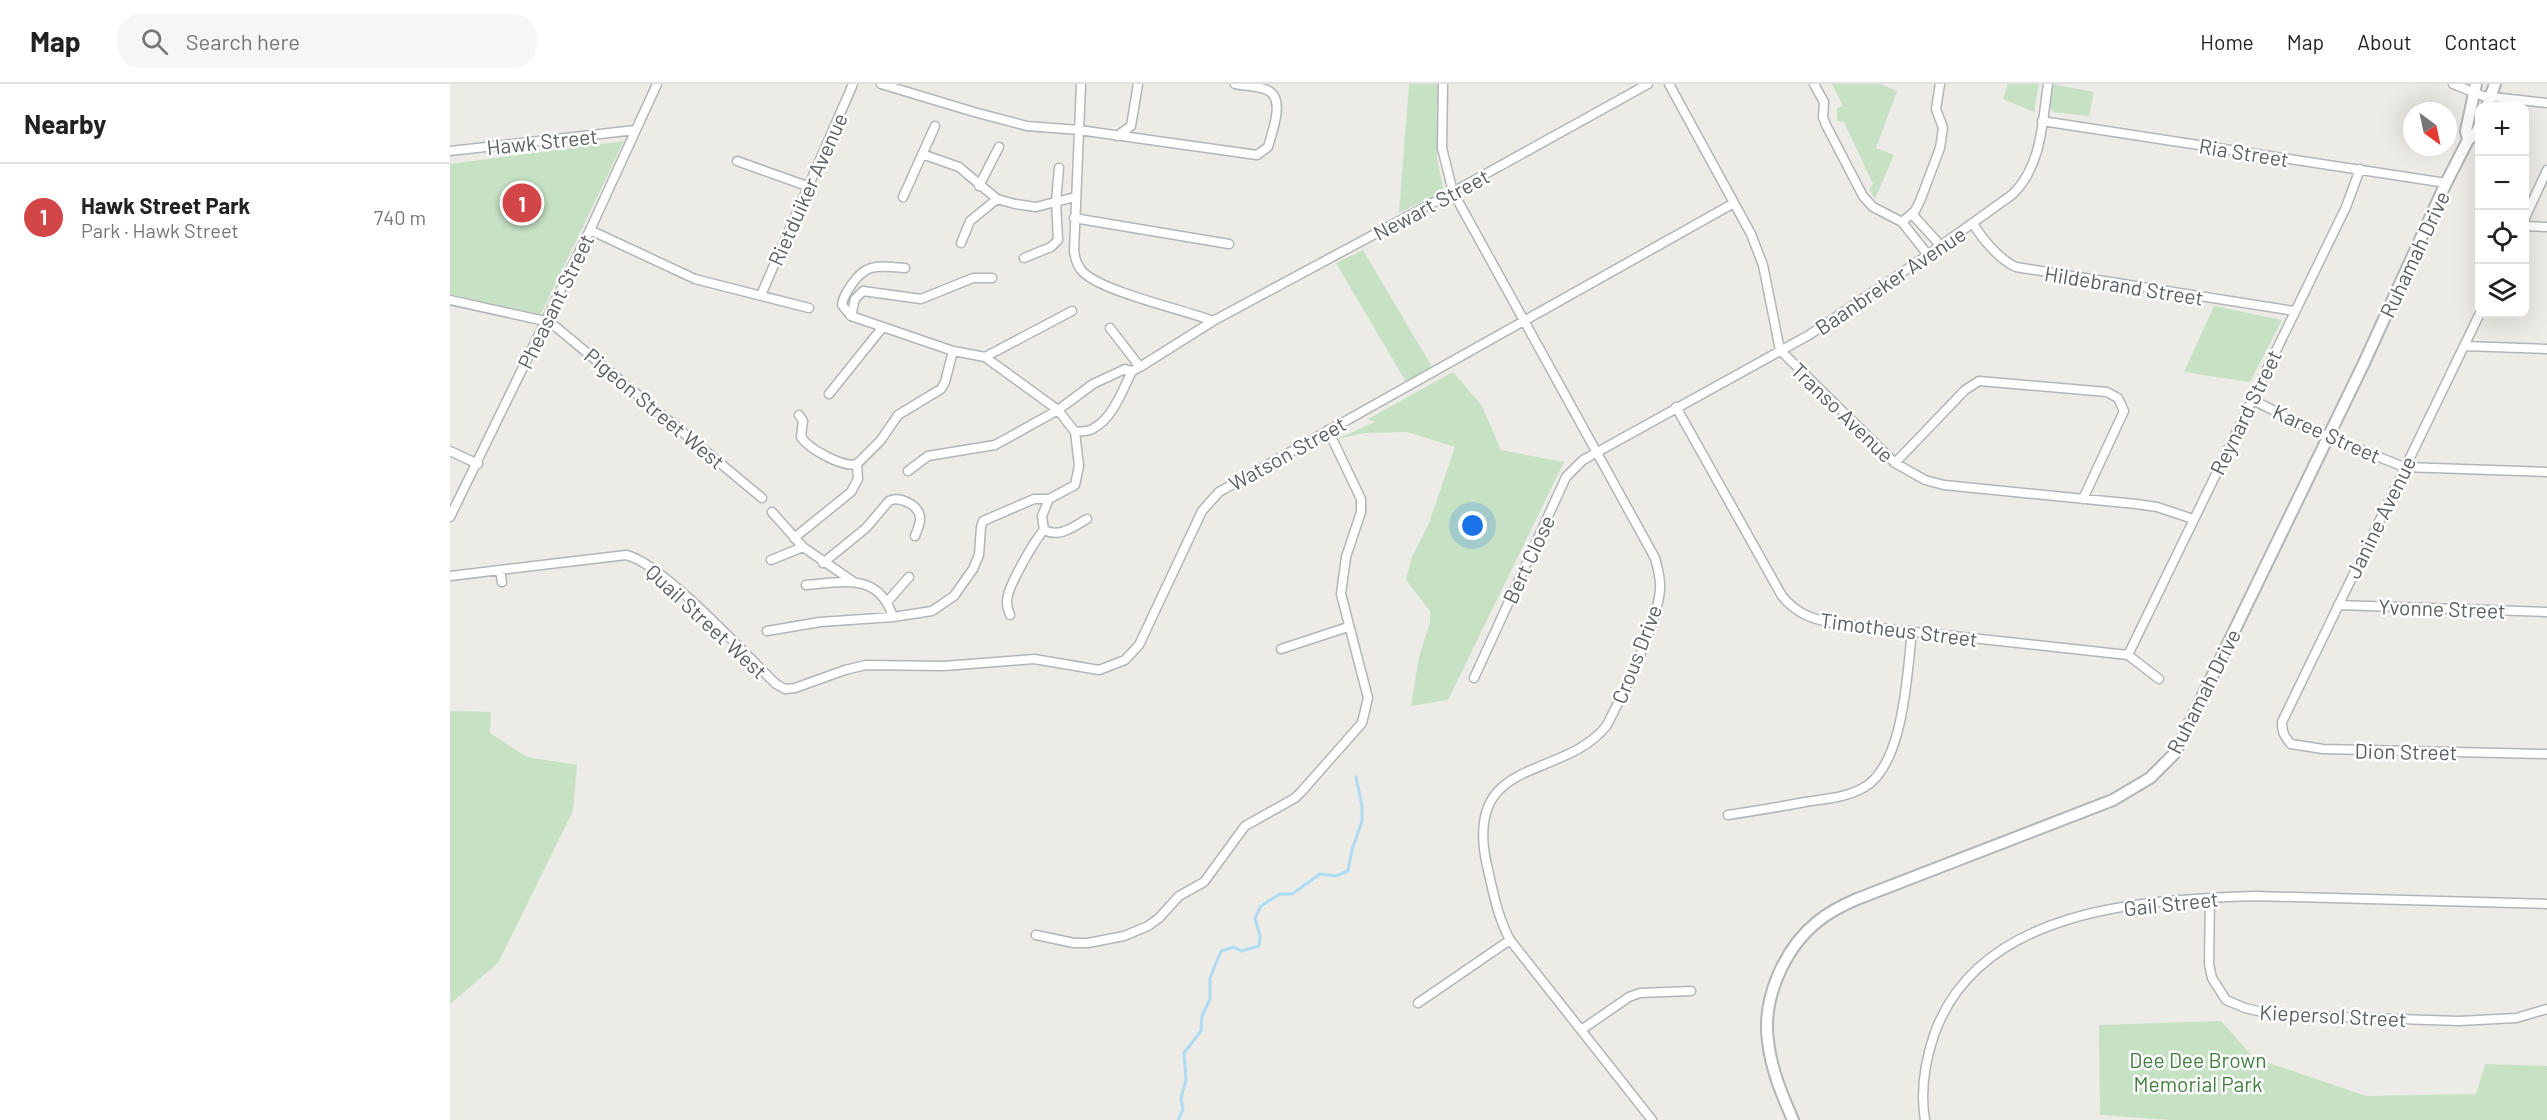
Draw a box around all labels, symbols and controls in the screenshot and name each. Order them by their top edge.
search box [117,14,537,68]
text: Map [30,24,81,58]
icon: search [138,25,171,58]
text: Search here [186,28,300,54]
text: Home [2200,29,2254,54]
text: Map [2287,29,2324,54]
text: About [2357,29,2412,54]
text: Contact [2445,29,2517,54]
north arrow [2403,102,2457,156]
map controls [2475,102,2529,318]
button: + [2475,102,2529,156]
text: Nearby [24,108,106,139]
street label: Rietduiker Avenue [762,109,852,269]
street label: Hawk Street [485,123,599,159]
street label: Ria Street [2197,133,2291,171]
button: − [2475,156,2529,210]
street label: Newart Street [1369,163,1493,245]
pin: 1 [502,180,542,226]
street label: Ruhamah Drive [2374,187,2454,321]
text: Hawk Street Park [81,192,250,218]
text: 1 [40,205,47,229]
text: 740 m [374,205,426,229]
button: locate [2475,210,2529,264]
text: Park · Hawk Street [81,218,239,242]
street label: Baanbreker Avenue [1810,220,1970,340]
street label: Pheasant Street [512,230,598,372]
street label: Hildebrand Street [2043,260,2205,310]
button: layers [2475,264,2529,318]
street label: Pigeon Street West [580,342,730,474]
street label: Reynard Street [2204,345,2286,479]
street label: Transo Avenue [1786,357,1900,467]
street label: Karee Street [2269,398,2385,468]
street label: Watson Street [1224,411,1350,495]
street label: Janine Avenue [2340,452,2420,582]
your location [1458,511,1487,540]
street label: Bert Close [1497,511,1559,607]
street label: Quail Street West [641,559,773,683]
street label: Yvonne Street [2378,593,2506,623]
street label: Crous Drive [1606,601,1666,707]
street label: Timotheus Street [1819,607,1979,651]
street label: Ruhamah Drive [2161,624,2245,758]
street label: Dion Street [2354,738,2458,764]
street label: Gail Street [2122,886,2220,920]
street label: Kiepersol Street [2259,999,2407,1031]
park label: Dee Dee Brown Memorial Park [2129,1047,2267,1096]

